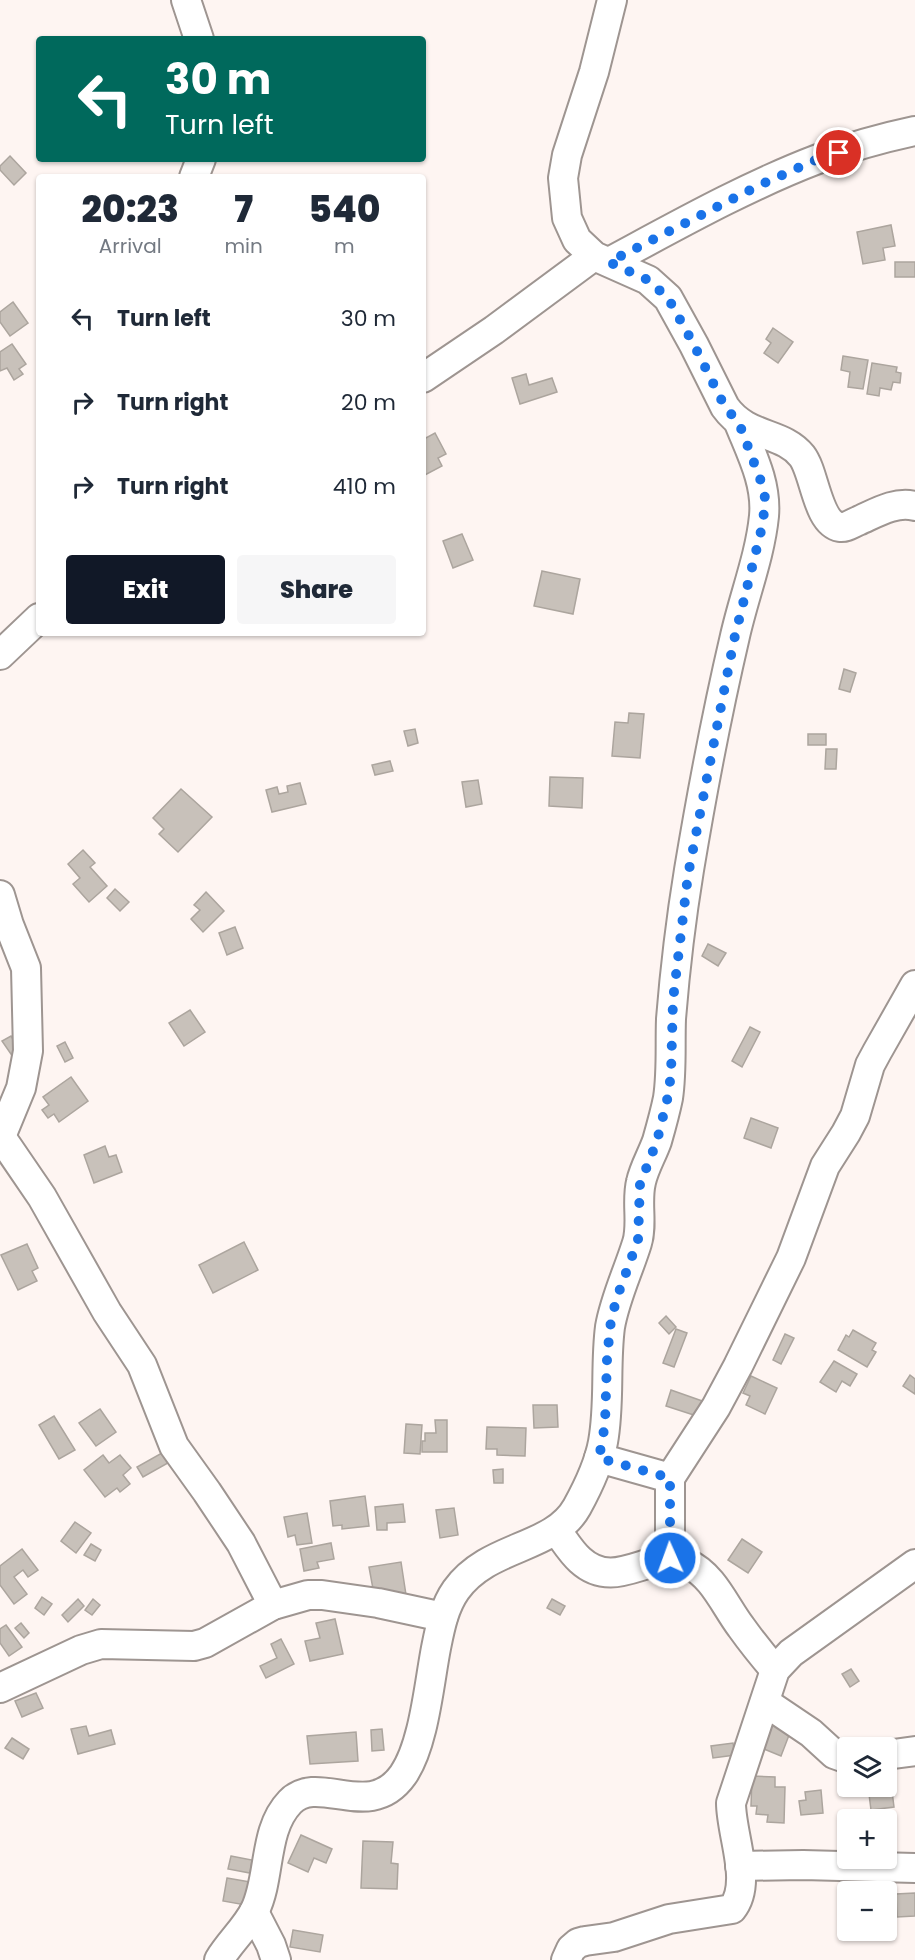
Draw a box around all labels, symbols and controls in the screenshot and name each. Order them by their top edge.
text: 30 m [165,50,271,109]
icon: left [66,60,144,138]
text: Turn left [165,106,274,143]
pin [813,127,864,178]
icon: arrive [822,136,855,169]
text: 20:23 [82,184,179,235]
text: 7 [234,184,253,235]
text: 540 [308,184,380,235]
text: Arrival [99,232,162,260]
text: min [224,232,263,260]
text: m [334,232,355,260]
icon: left [66,302,99,335]
text: Turn left [117,303,211,334]
text: 30 m [341,303,396,334]
icon: right [66,386,99,419]
text: Turn right [117,387,228,418]
text: 20 m [341,387,396,418]
icon: right [66,470,99,503]
text: Turn right [117,471,228,502]
text: 410 m [333,471,396,502]
button: Exit [66,555,225,624]
button: Share [237,555,396,624]
position arrow [638,1526,702,1590]
map controls [837,1737,897,1941]
button: layers [837,1737,897,1797]
button: + [837,1809,897,1869]
button: − [837,1881,897,1941]

